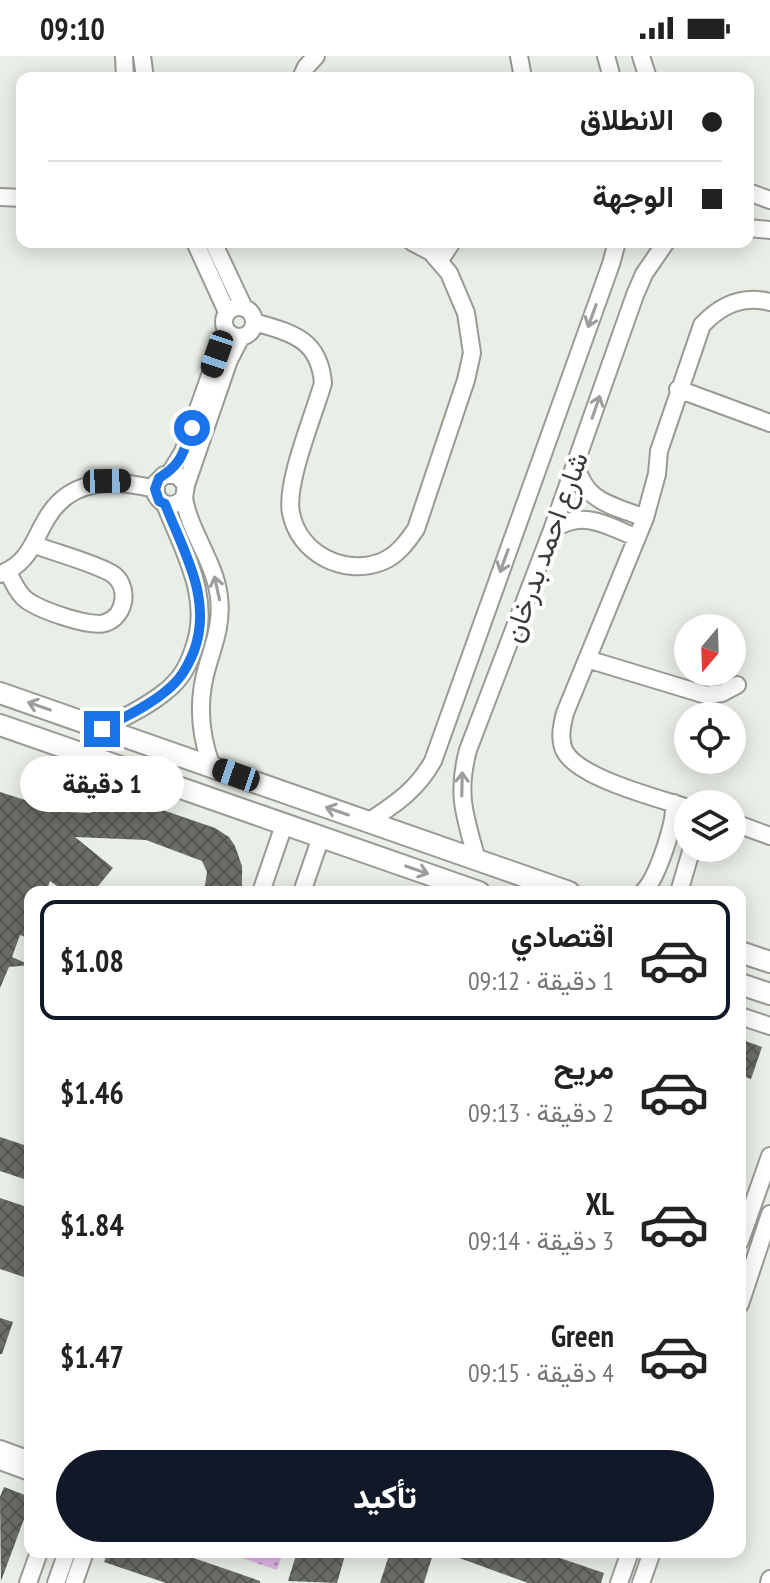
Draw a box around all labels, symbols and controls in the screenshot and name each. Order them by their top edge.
text: 09:10 [40,9,105,48]
text: الانطلاق [580,99,674,138]
text: الوجهة [592,176,674,215]
one-way arrow [584,303,599,328]
car [198,327,236,381]
one-way arrow [589,395,604,420]
route start [174,410,210,446]
street label: شارع احمد بدرخان [493,447,597,647]
car [83,469,131,493]
one-way arrow [496,548,511,573]
one-way arrow [208,576,223,602]
north arrow [674,614,746,686]
map controls [674,614,746,862]
one-way arrow [27,698,52,713]
button: locate [674,702,746,774]
route end [84,711,120,747]
car [209,756,263,794]
callout: 1 دقيقة [20,757,184,813]
text: 1 دقيقة [62,767,142,800]
one-way arrow [455,771,470,797]
button: layers [674,790,746,862]
one-way arrow [325,802,350,817]
one-way arrow [405,864,430,879]
text: اقتصادي [511,916,614,955]
icon: car [638,924,710,996]
text: $1.08 [60,941,124,980]
text: 1 دقيقة · 09:12 [468,964,614,997]
text: مريح [554,1048,614,1087]
icon: car [638,1056,710,1128]
text: $1.46 [60,1073,124,1112]
text: 2 دقيقة · 09:13 [468,1096,614,1129]
text: XL [585,1184,614,1223]
icon: car [638,1188,710,1260]
text: $1.84 [60,1205,124,1244]
text: 3 دقيقة · 09:14 [468,1224,614,1257]
text: Green [551,1316,614,1355]
icon: car [638,1320,710,1392]
text: $1.47 [60,1337,124,1376]
text: 4 دقيقة · 09:15 [468,1356,614,1389]
button: تأكيد [56,1450,714,1542]

